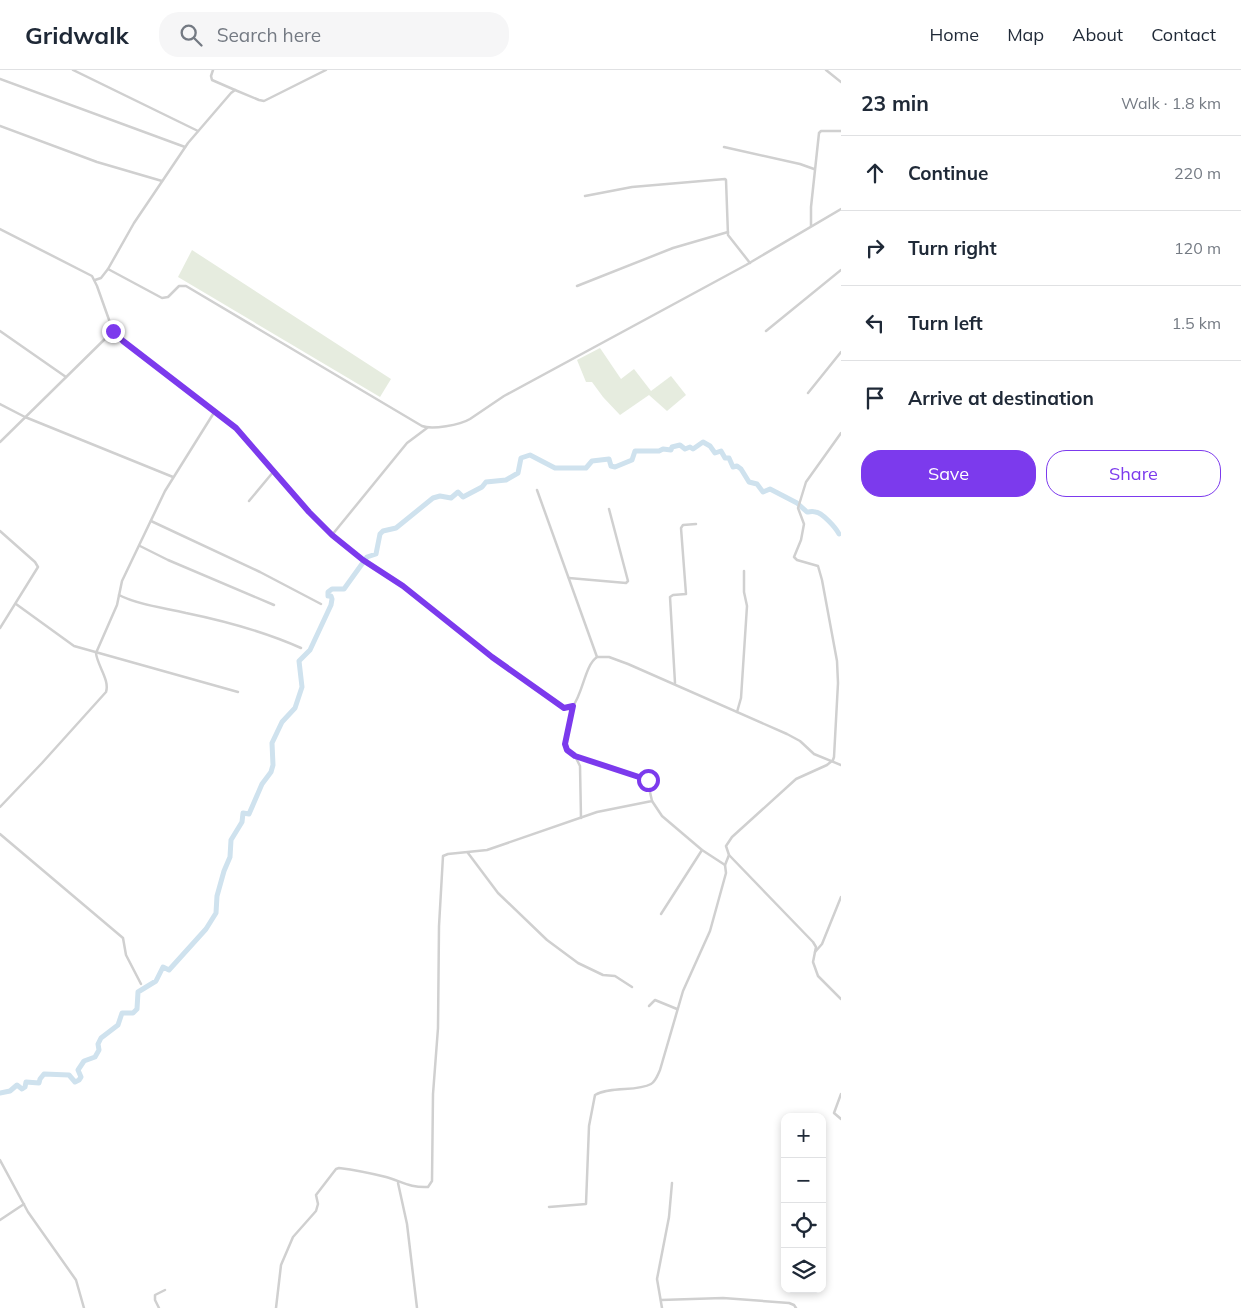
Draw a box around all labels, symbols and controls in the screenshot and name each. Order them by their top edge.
search box [159,12,509,57]
text: Gridwalk [25,20,129,50]
icon: search [177,21,205,49]
text: Search here [217,23,321,47]
text: Home [929,23,979,46]
text: Map [1007,23,1044,46]
text: About [1072,23,1123,46]
text: Contact [1151,23,1216,46]
text: 23 min [861,90,929,116]
text: Walk · 1.8 km [1121,93,1221,113]
icon: ahead [861,159,889,187]
text: Continue [908,161,988,185]
text: 220 m [1174,163,1221,183]
icon: right [861,234,889,262]
text: Turn right [908,236,997,260]
text: 120 m [1174,238,1221,258]
icon: left [861,309,889,337]
text: Turn left [908,311,983,335]
text: 1.5 km [1172,313,1221,333]
route end [102,320,125,343]
icon: arrive [861,384,889,412]
text: Arrive at destination [908,386,1094,410]
button: Save [861,450,1036,497]
button: Share [1046,450,1221,497]
route start [637,769,660,792]
map controls [781,1113,826,1293]
button: + [781,1113,826,1158]
button: − [781,1158,826,1203]
button: locate [781,1203,826,1248]
button: layers [781,1248,826,1293]

